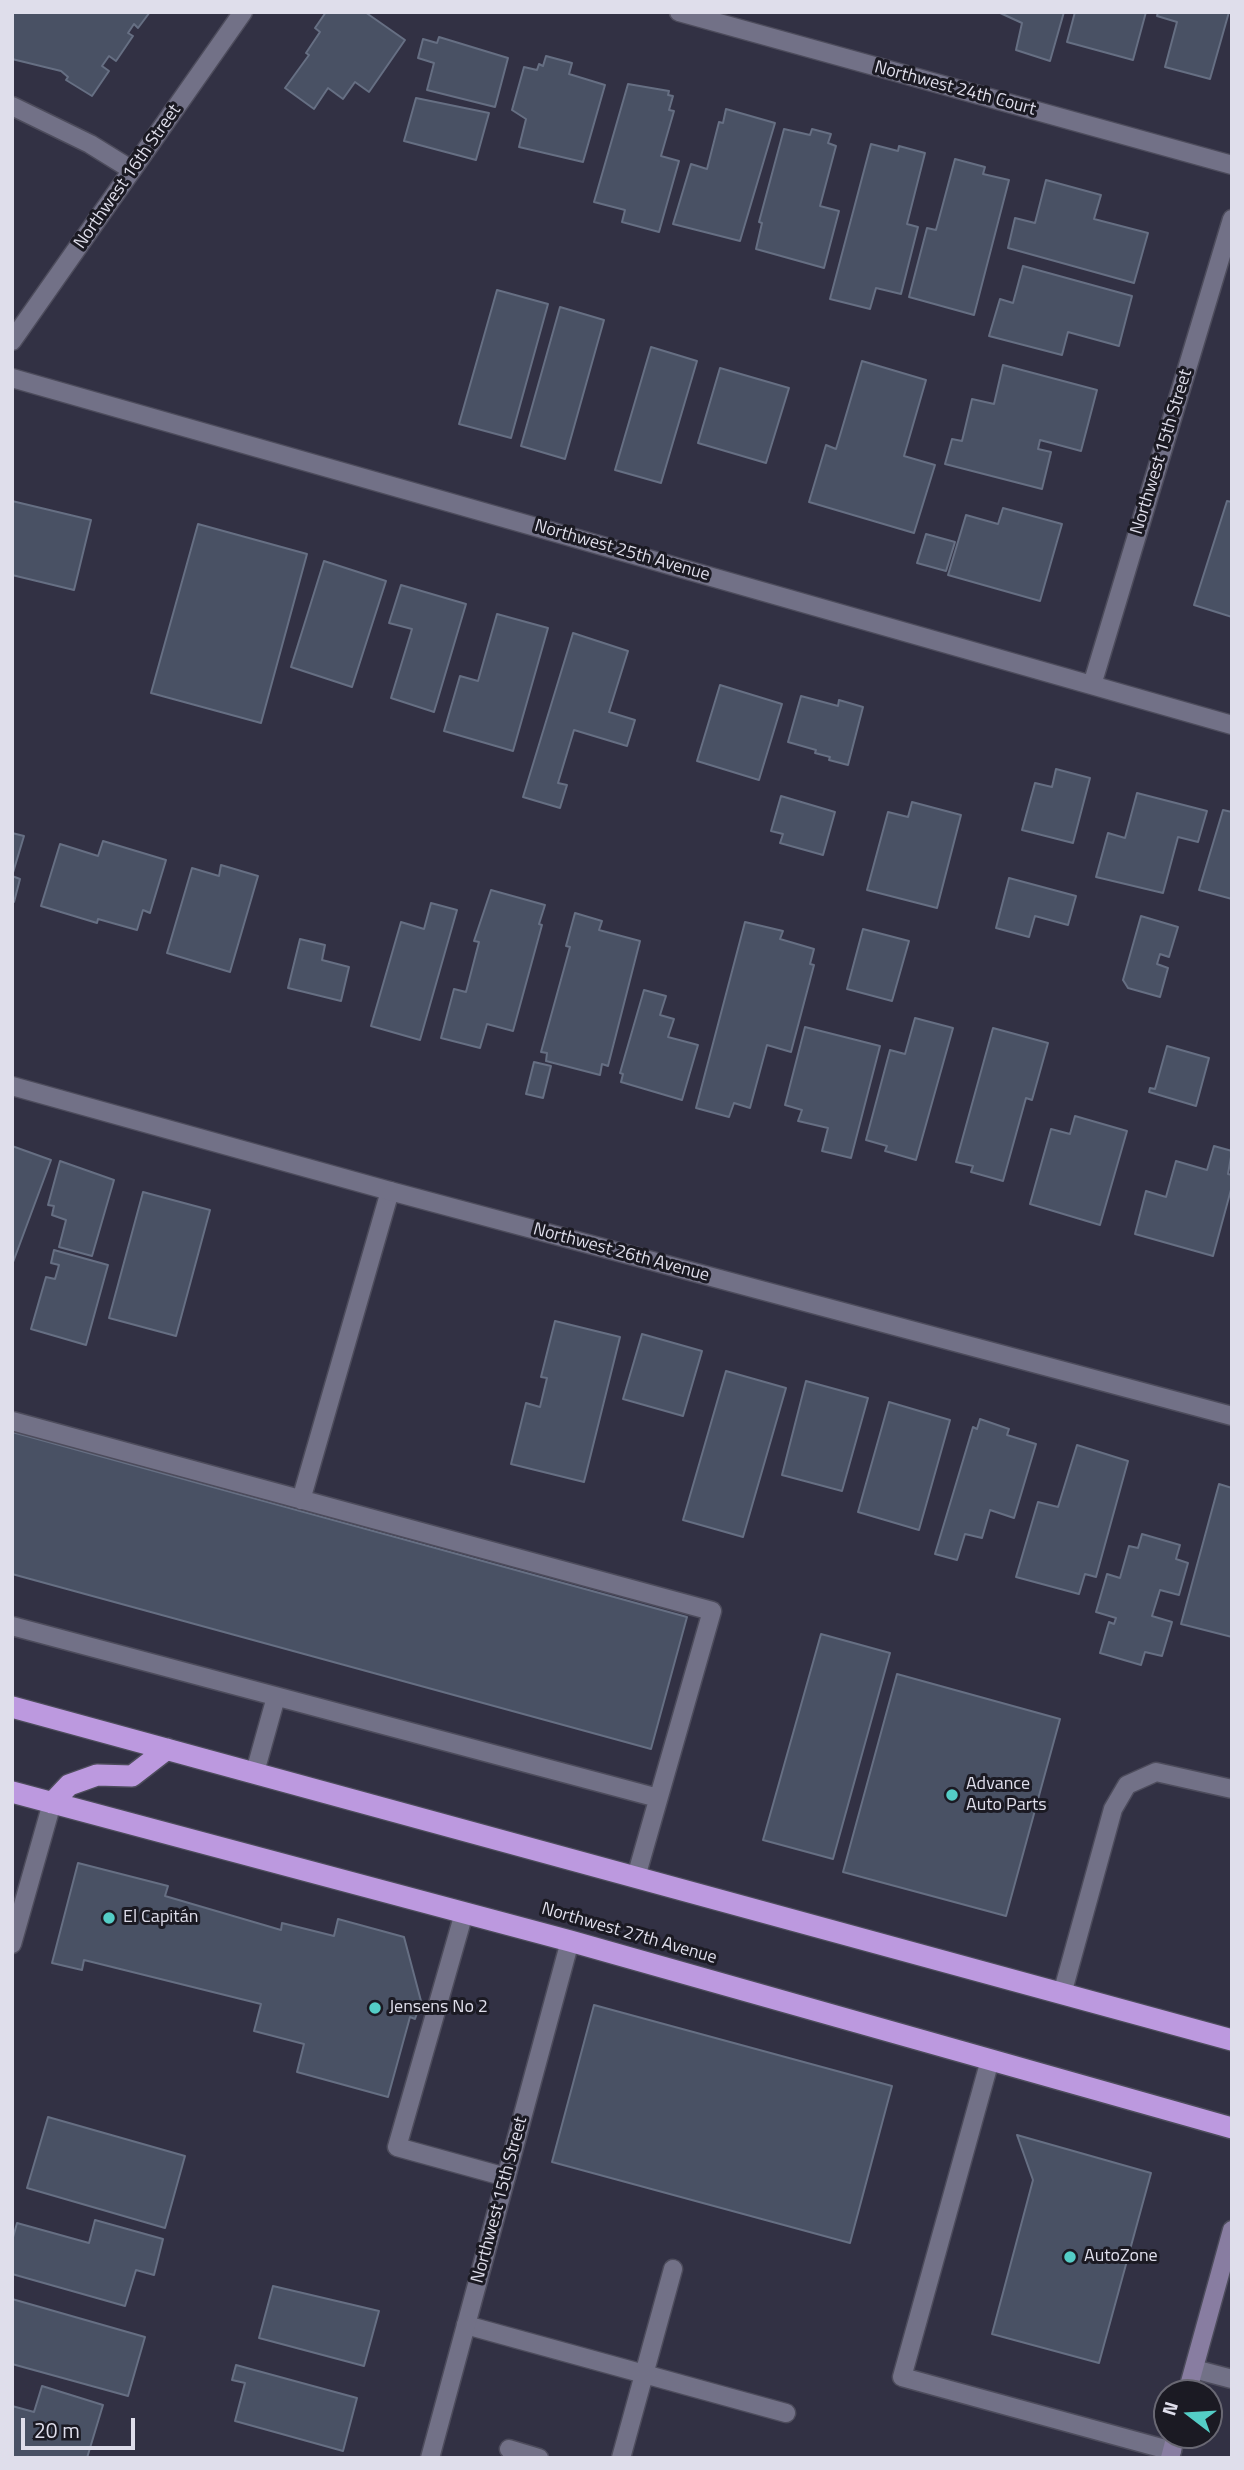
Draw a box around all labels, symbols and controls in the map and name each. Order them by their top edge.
street label: Northwest 24th Court [872,57,1038,121]
street label: Northwest 16th Street [70,101,186,253]
street label: Northwest 15th Street [1127,367,1197,537]
street label: Northwest 25th Avenue [532,516,712,586]
street label: Northwest 26th Avenue [531,1219,711,1287]
place label: Advance Auto Parts [966,1774,1047,1816]
marker: Advance Auto Parts [944,1787,960,1803]
street label: Northwest 27th Avenue [539,1899,719,1969]
place label: El Capitán [123,1907,198,1929]
marker: El Capitán [101,1910,117,1926]
place label: Jensens No 2 [389,1997,488,2019]
marker: Jensens No 2 [367,2000,383,2016]
street label: Northwest 15th Street [467,2114,533,2286]
place label: AutoZone [1084,2246,1158,2268]
marker: AutoZone [1062,2249,1078,2265]
north arrow [1153,2379,1223,2449]
text: N [1154,2398,1185,2419]
scale bar [24,2404,138,2448]
text: 20 m [34,2414,80,2446]

